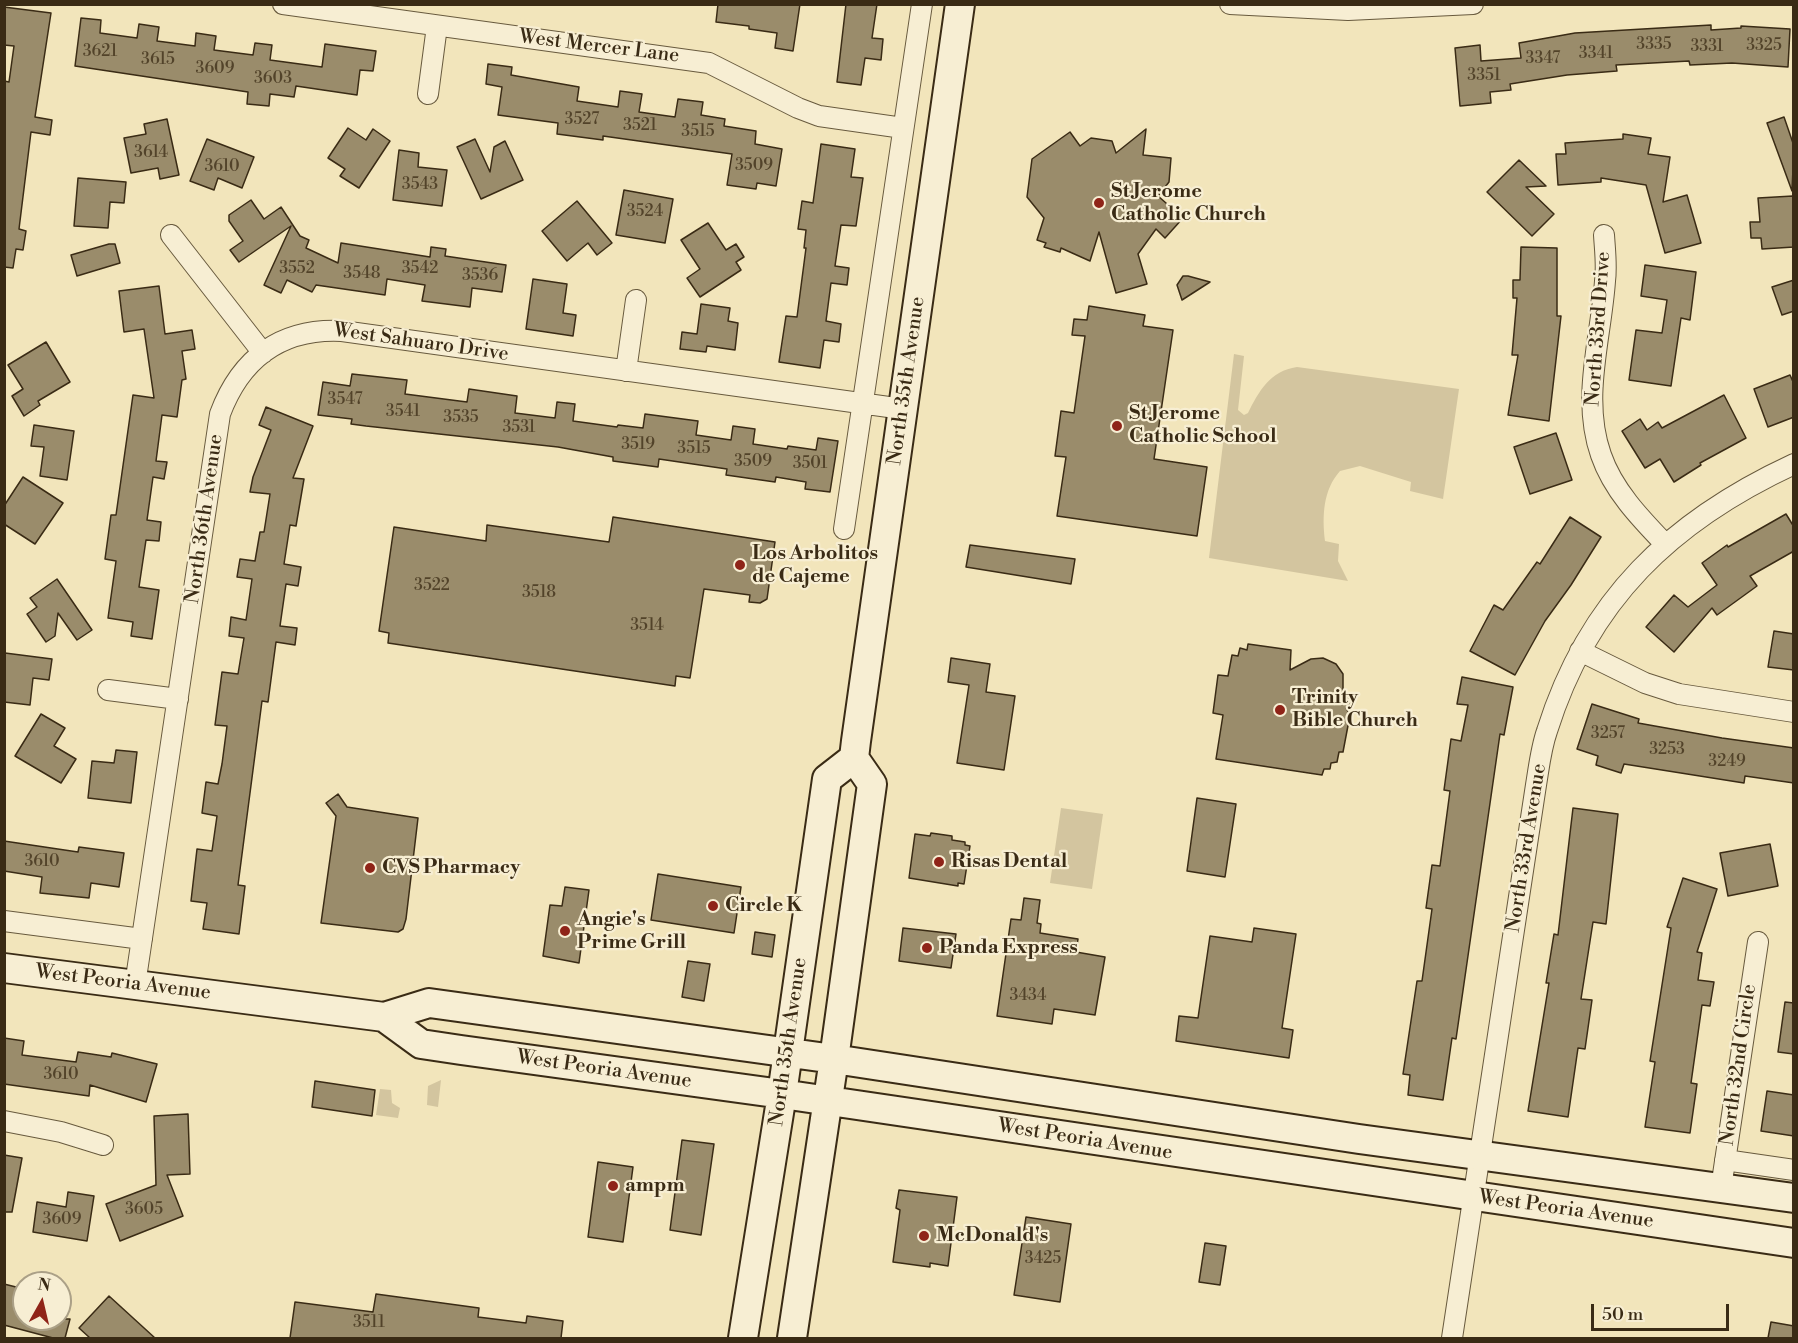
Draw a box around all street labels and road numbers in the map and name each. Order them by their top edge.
street label: West Mercer Lane [517,25,681,69]
street label: North 33rd Drive [1582,251,1616,407]
street label: North 35th Avenue [883,295,931,467]
street label: West Sahuaro Drive [332,319,510,367]
street label: North 36th Avenue [181,433,229,605]
street label: North 33rd Avenue [1502,762,1552,934]
street label: North 35th Avenue [765,956,813,1128]
street label: West Peoria Avenue [34,960,212,1006]
street label: North 32nd Circle [1716,983,1762,1147]
street label: West Peoria Avenue [515,1046,693,1094]
street label: West Peoria Avenue [996,1114,1174,1166]
street label: West Peoria Avenue [1477,1186,1655,1234]

